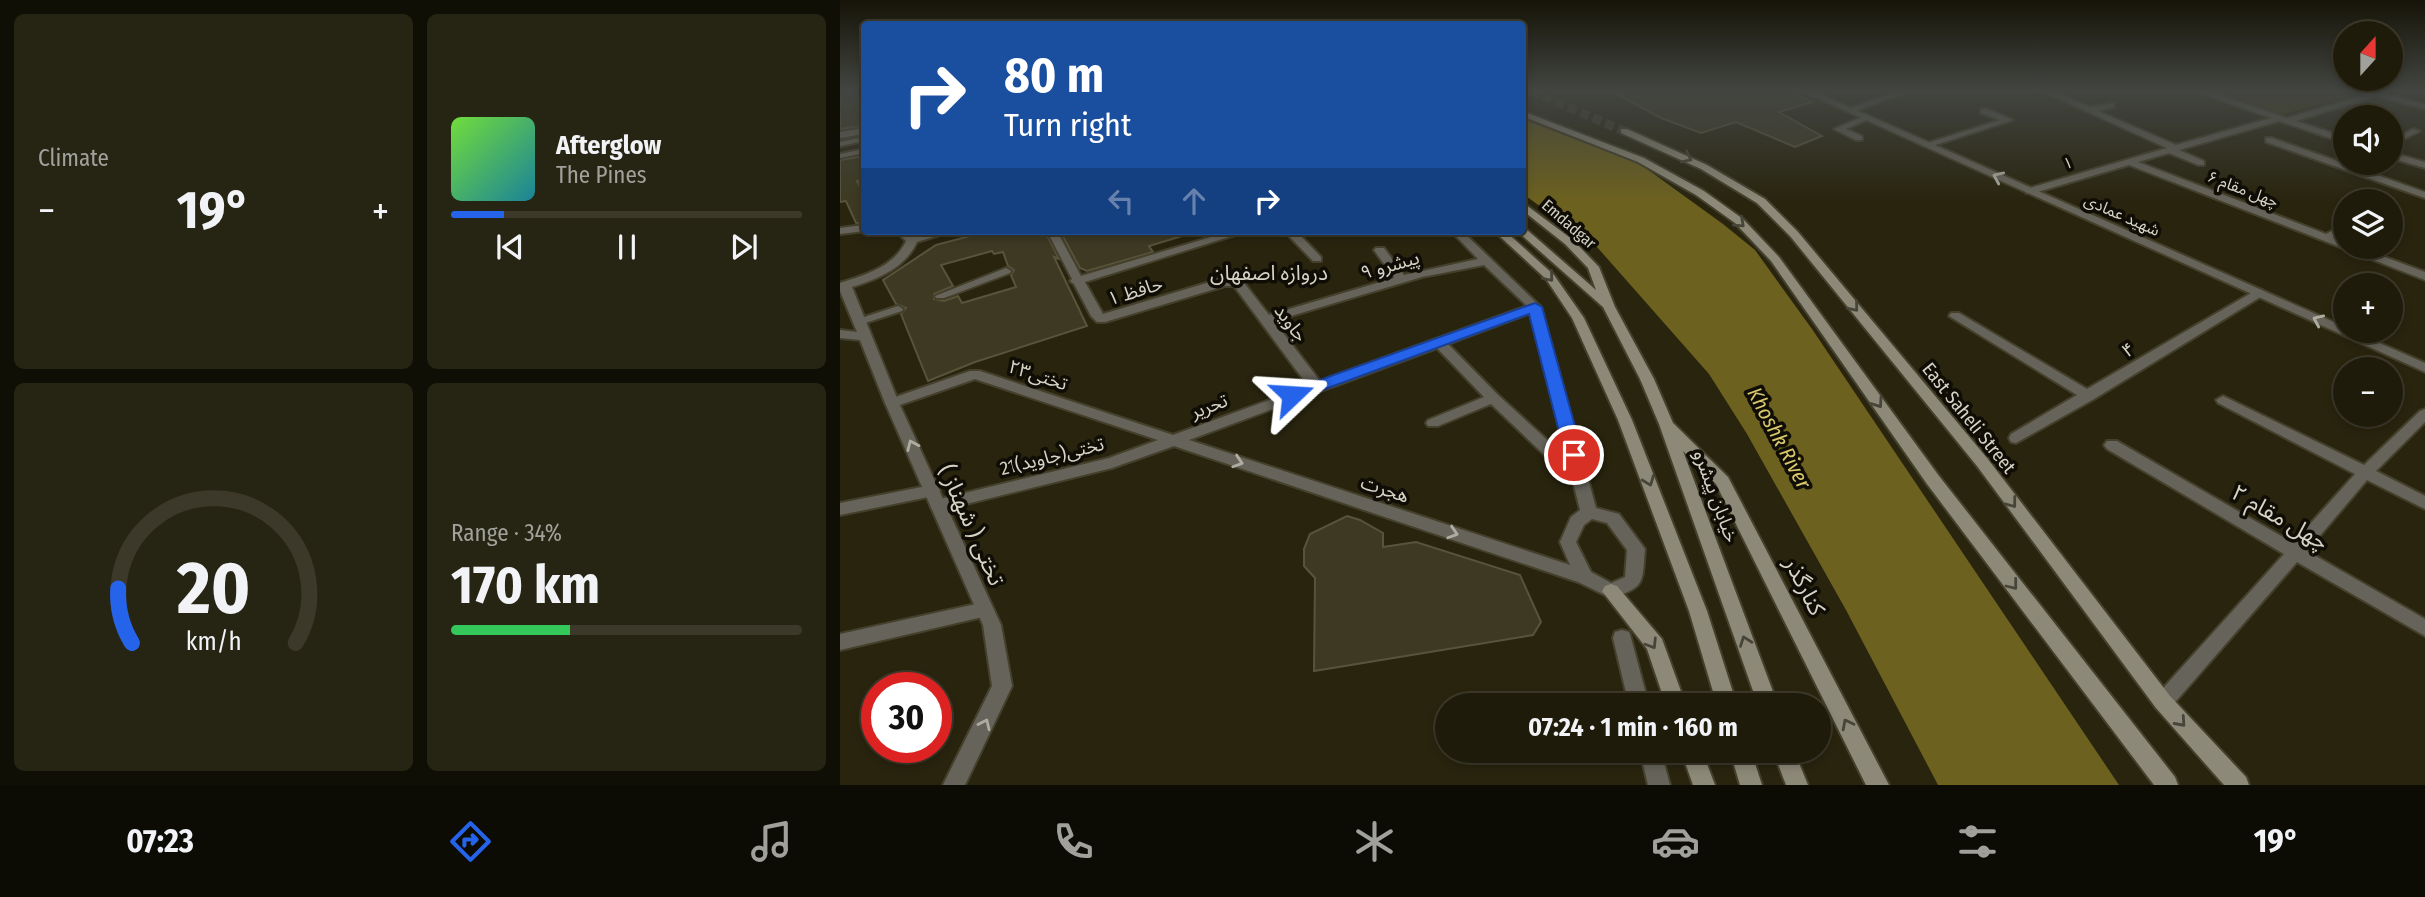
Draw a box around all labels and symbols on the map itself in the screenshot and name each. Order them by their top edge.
north arrow [2333,21,2403,91]
one-way arrow [1679,150,1692,164]
street label: ۱ [2061,153,2075,173]
street label: چهل مقام ۶ [2204,167,2281,214]
one-way arrow [1993,171,2006,185]
street label: شهید عمادی [2081,190,2163,240]
street label: Emdadgar [1538,195,1600,253]
one-way arrow [1732,215,1745,227]
street label: پیشرو ۹ [1358,246,1422,285]
district label: دروازه اصفهان [1210,260,1328,286]
one-way arrow [1541,269,1553,282]
street label: حافظ ۱ [1105,272,1165,310]
one-way arrow [1846,299,1859,312]
street label: جاوید [1269,300,1313,346]
one-way arrow [2313,314,2325,328]
street label: ۴ [2117,337,2139,363]
street label: تختی۲۳ [1006,355,1070,395]
position arrow [1255,358,1329,432]
street label: East Saheli Street [1917,358,2021,479]
water label: Khoshk River [1741,383,1817,494]
street label: تحریر [1186,388,1231,424]
one-way arrow [1870,395,1882,408]
pin [1544,425,1604,485]
street label: 21تختی(جاوید) [998,432,1106,480]
one-way arrow [906,440,920,452]
street label: خیابان پیشرو [1688,447,1743,546]
one-way arrow [1231,453,1243,468]
street label: تختی ( شهناز ) [933,460,1011,590]
street label: هجرت [1358,470,1412,508]
one-way arrow [1640,474,1654,486]
street label: چهل مقام ۲ [2225,478,2333,559]
one-way arrow [2004,495,2017,508]
one-way arrow [1447,525,1459,540]
street label: کنارگذر [1778,551,1832,620]
one-way arrow [2005,578,2018,590]
one-way arrow [1644,636,1657,649]
one-way arrow [1739,636,1753,648]
speed limit sign: 30 [861,672,952,763]
one-way arrow [2173,714,2185,727]
one-way arrow [976,719,990,731]
one-way arrow [1842,719,1856,731]

